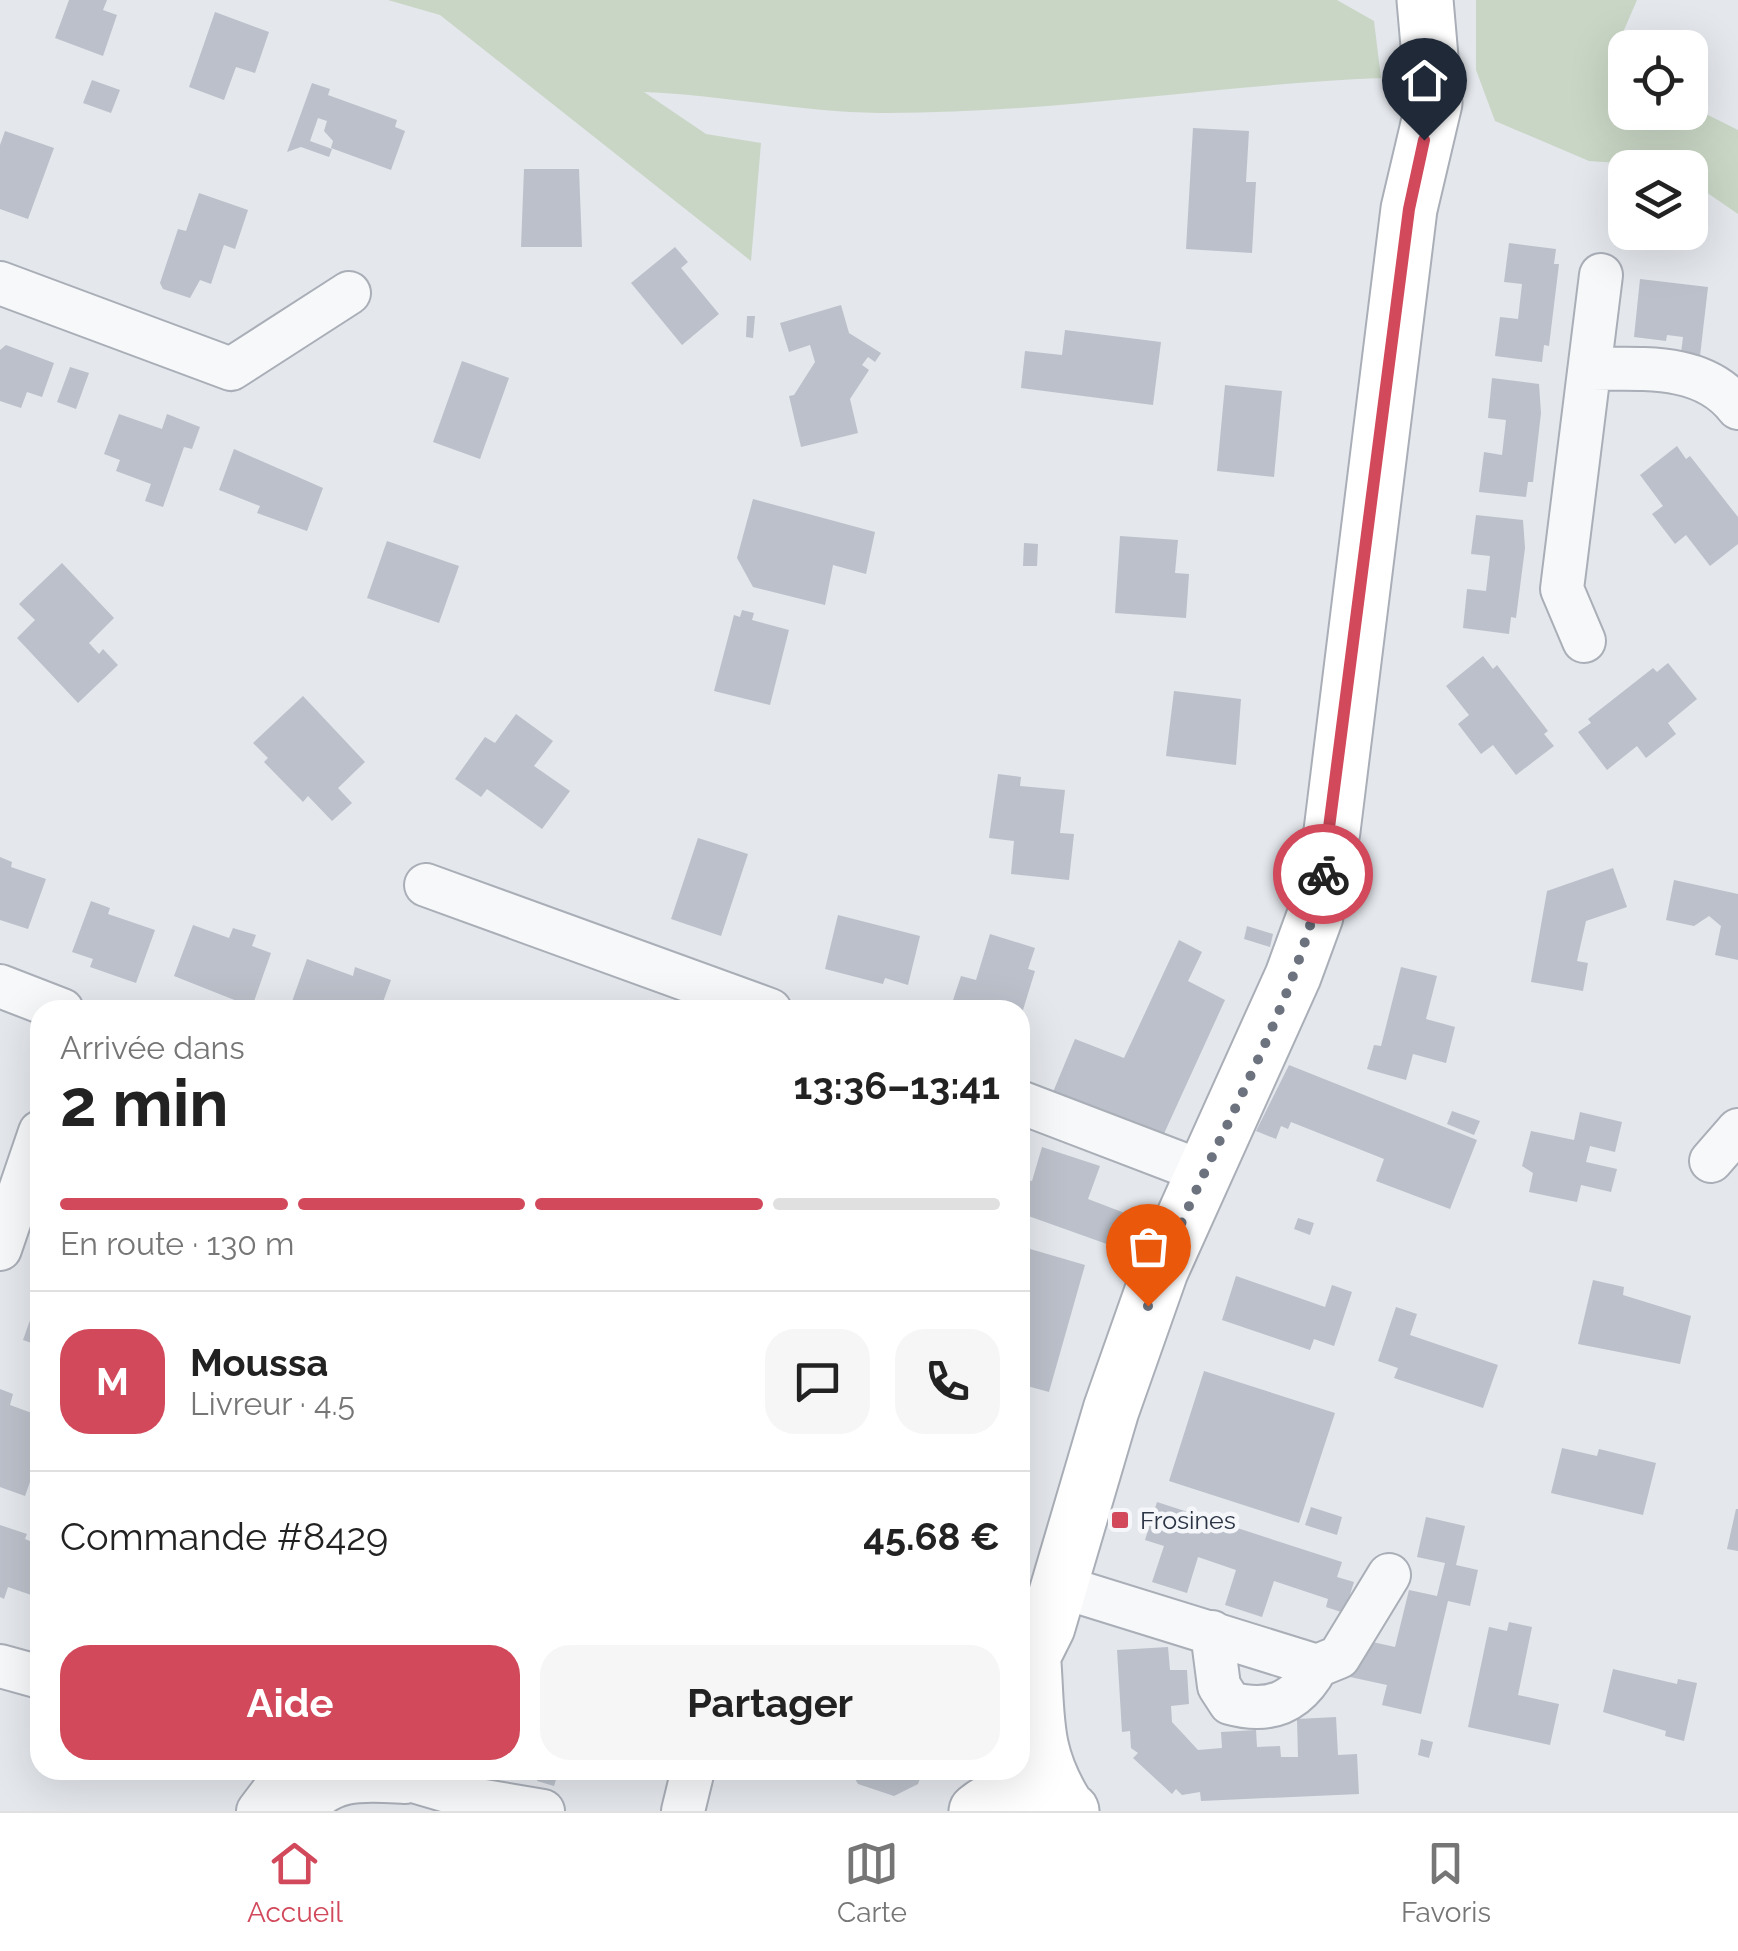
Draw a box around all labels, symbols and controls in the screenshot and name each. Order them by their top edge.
map controls [1608,30,1708,250]
button: locate [1608,30,1708,130]
pin [1382,38,1467,141]
icon: home [1397,53,1452,108]
button: layers [1608,150,1708,250]
courier [1273,824,1373,924]
icon: bike [1296,847,1351,902]
text: Arrivée dans [60,1029,245,1066]
text: 13:36–13:41 [794,1063,1000,1108]
text: 2 min [60,1065,229,1141]
pin [1106,1204,1191,1307]
icon: bag [1121,1219,1176,1274]
text: En route · 130 m [60,1225,294,1262]
button: chat [765,1329,870,1434]
button: phone [895,1329,1000,1434]
text: Moussa [190,1340,328,1385]
text: M [96,1359,129,1404]
text: Livreur · 4.5 [190,1385,355,1422]
place label: Frosines [1140,1505,1236,1535]
marker: Frosines [1109,1509,1131,1531]
text: Commande #8429 [60,1514,388,1559]
text: 45.68 € [863,1514,1000,1559]
button: Aide [60,1645,520,1760]
button: Partager [540,1645,1000,1760]
tab: Accueil [247,1836,343,1929]
tab: Carte [837,1836,907,1929]
tab: Favoris [1401,1836,1491,1929]

